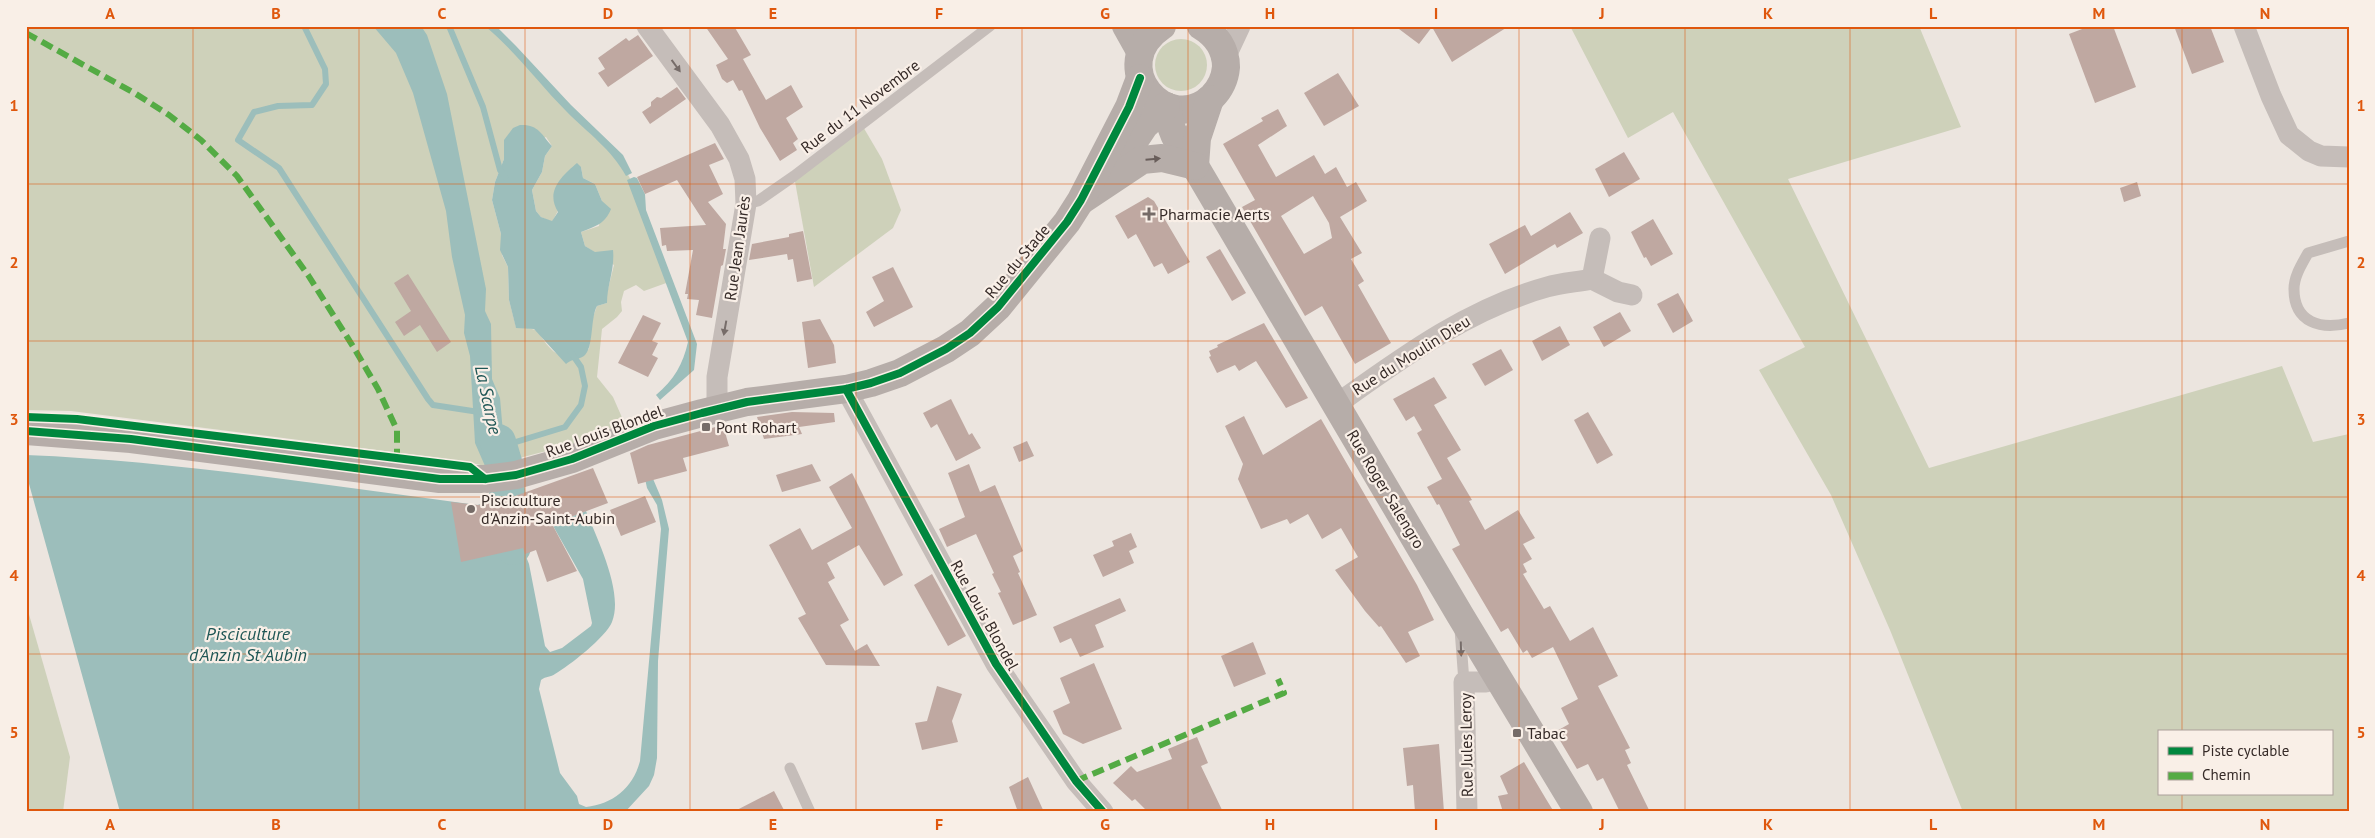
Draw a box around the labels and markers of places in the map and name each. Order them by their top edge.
place label: Pharmacie Aerts [1159,204,1270,224]
marker: Pharmacie Aerts [1143,208,1155,220]
place label: Pont Rohart [716,417,797,437]
marker: Pont Rohart [700,421,712,433]
place label: Pisciculture d'Anzin-Saint-Aubin [481,490,615,528]
marker: Pisciculture d'Anzin-Saint-Aubin [465,503,477,515]
place label: Tabac [1527,723,1566,743]
marker: Tabac [1511,727,1523,739]

